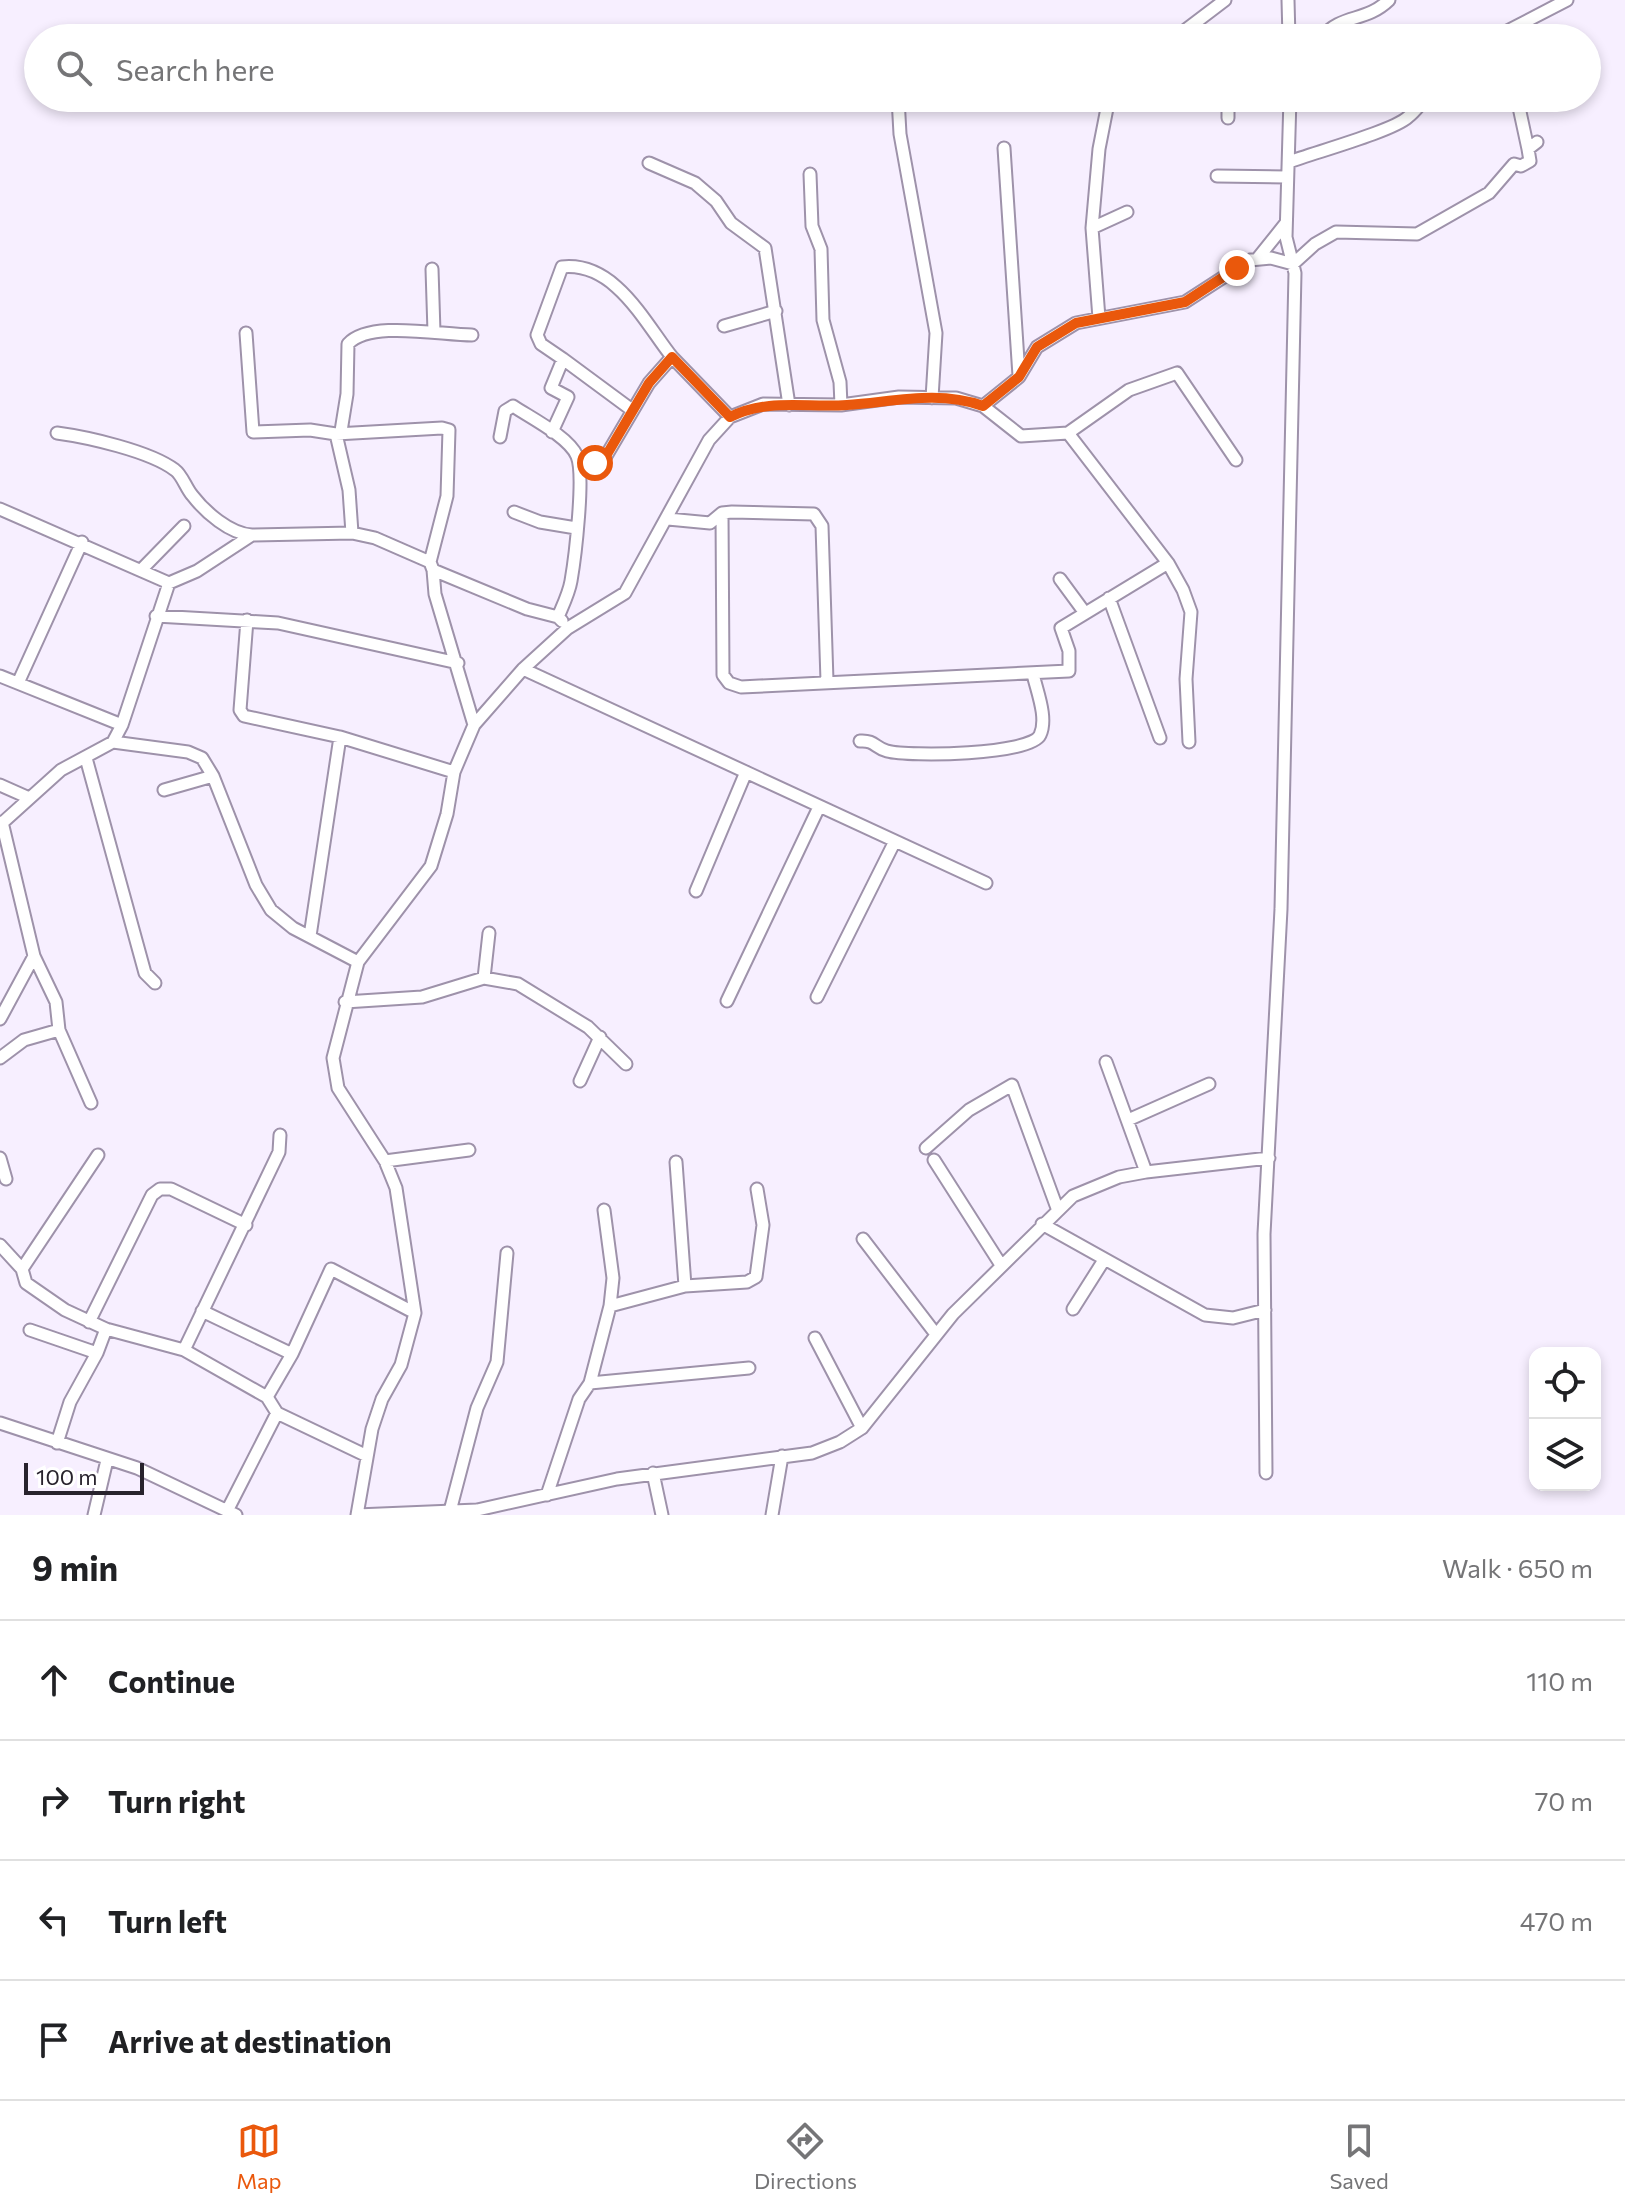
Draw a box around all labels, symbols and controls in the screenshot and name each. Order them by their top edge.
search box [24,24,1601,112]
icon: search [52,46,96,90]
text: Search here [116,50,275,87]
route end [1219,250,1255,286]
route start [577,445,613,481]
map controls [1529,1347,1601,1491]
button: locate [1529,1347,1601,1419]
button: layers [1529,1419,1601,1491]
scale bar [24,1459,144,1495]
text: 100 m [36,1463,98,1490]
text: 9 min [32,1546,118,1588]
text: Walk · 650 m [1442,1552,1593,1583]
icon: ahead [32,1658,76,1702]
text: Continue [108,1662,235,1699]
text: 110 m [1526,1665,1593,1696]
icon: right [32,1778,76,1822]
text: Turn right [108,1782,245,1819]
text: 70 m [1535,1785,1593,1816]
icon: left [32,1898,76,1942]
text: Turn left [108,1902,227,1939]
text: 470 m [1520,1905,1593,1936]
icon: arrive [32,2018,76,2062]
text: Arrive at destination [108,2022,392,2059]
tab: Map [236,2119,282,2194]
tab: Directions [754,2119,857,2194]
tab: Saved [1329,2119,1389,2194]

